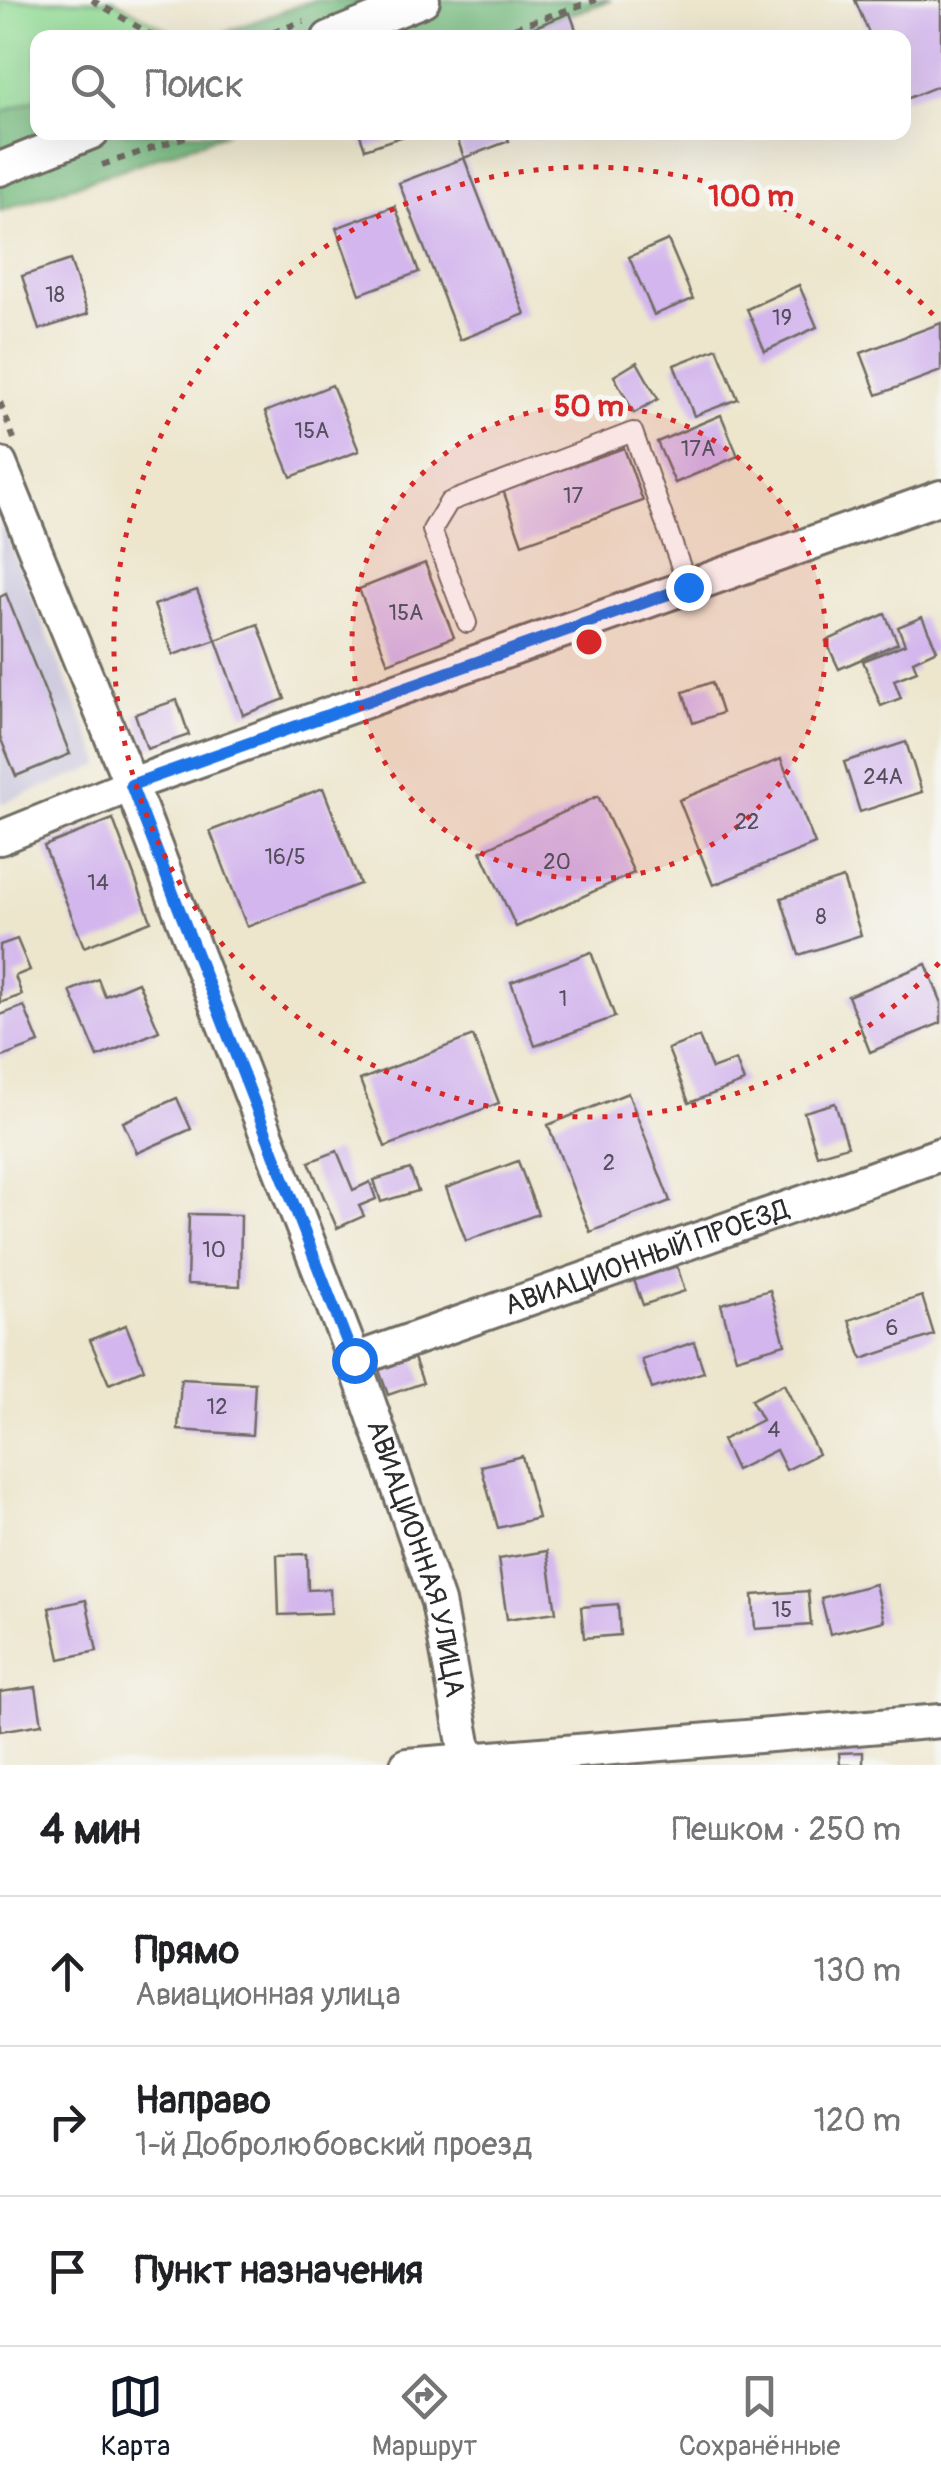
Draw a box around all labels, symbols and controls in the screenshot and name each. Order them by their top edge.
search box [30,30,911,140]
icon: search [65,58,120,113]
text: Поиск [145,61,244,109]
text: 100 m [708,178,794,215]
house number: 18 [45,281,65,309]
house number: 19 [772,304,792,332]
text: 50 m [554,388,624,425]
house number: 15А [295,417,329,445]
house number: 17А [681,435,715,463]
house number: 17 [563,482,583,510]
route end [666,565,712,611]
house number: 15А [389,599,423,627]
centre of rings [571,624,607,660]
house number: 24А [863,763,903,791]
house number: 22 [735,808,759,836]
house number: 16/5 [264,843,306,871]
house number: 20 [543,848,571,876]
house number: 14 [87,869,109,897]
house number: 8 [815,903,827,931]
house number: 1 [559,985,567,1013]
house number: 2 [603,1149,615,1177]
street label: АВИАЦИОННЫЙ ПРОЕЗД [500,1191,794,1323]
house number: 10 [202,1236,226,1264]
house number: 6 [886,1314,898,1342]
route start [332,1338,378,1384]
house number: 12 [207,1393,227,1421]
street label: АВИАЦИОННАЯ УЛИЦА [359,1415,473,1700]
house number: 4 [768,1416,781,1444]
house number: 15 [772,1596,792,1624]
text: 4 мин [40,1804,141,1856]
text: Пешком · 250 m [672,1810,901,1850]
text: Прямо [135,1927,239,1975]
icon: ahead [40,1944,95,1999]
text: 130 m [813,1951,901,1991]
text: Авиационная улица [135,1975,401,2015]
text: Направо [135,2077,271,2125]
icon: right [40,2094,95,2149]
text: 120 m [813,2101,901,2141]
text: 1-й Добролюбовский проезд [135,2125,532,2165]
icon: arrive [40,2244,95,2299]
text: Пункт назначения [135,2247,423,2295]
tab: Карта [101,2369,170,2464]
tab: Маршрут [372,2369,477,2464]
tab: Сохранённые [679,2369,840,2464]

